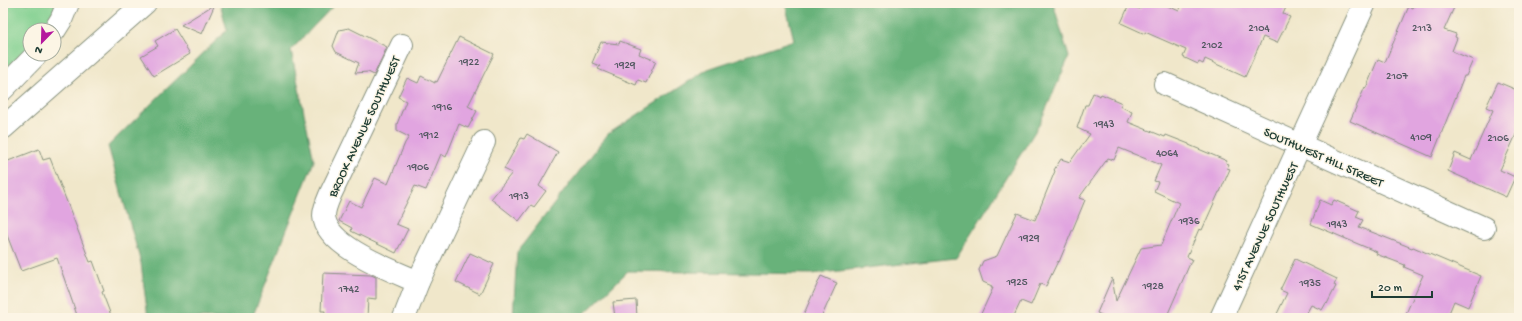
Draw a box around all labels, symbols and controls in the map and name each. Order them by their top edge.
north arrow [22,22,62,62]
house number: 2104 [1248,23,1270,35]
house number: 2113 [1412,23,1432,35]
house number: 2102 [1201,40,1223,52]
text: N [33,42,45,56]
street label: BROOK AVENUE SOUTHWEST [326,53,405,201]
house number: 1922 [458,57,480,69]
house number: 1929 [614,60,636,72]
house number: 2107 [1386,71,1408,83]
house number: 1916 [431,102,452,114]
house number: 1943 [1093,119,1115,131]
street label: SOUTHWEST HILL STREET [1261,125,1386,192]
house number: 1912 [418,130,439,142]
house number: 4109 [1410,132,1432,144]
house number: 2106 [1487,133,1509,145]
house number: 4064 [1156,148,1179,160]
street label: 41ST AVENUE SOUTHWEST [1230,160,1303,294]
house number: 1906 [406,162,429,174]
house number: 1913 [508,191,529,203]
house number: 1936 [1177,216,1200,228]
house number: 1943 [1326,219,1348,231]
house number: 1929 [1018,233,1040,245]
scale bar [1372,273,1432,299]
house number: 1925 [1005,277,1028,289]
house number: 1935 [1298,278,1321,290]
house number: 1928 [1141,281,1164,293]
text: 20 m [1378,282,1403,296]
house number: 1742 [338,284,360,296]

